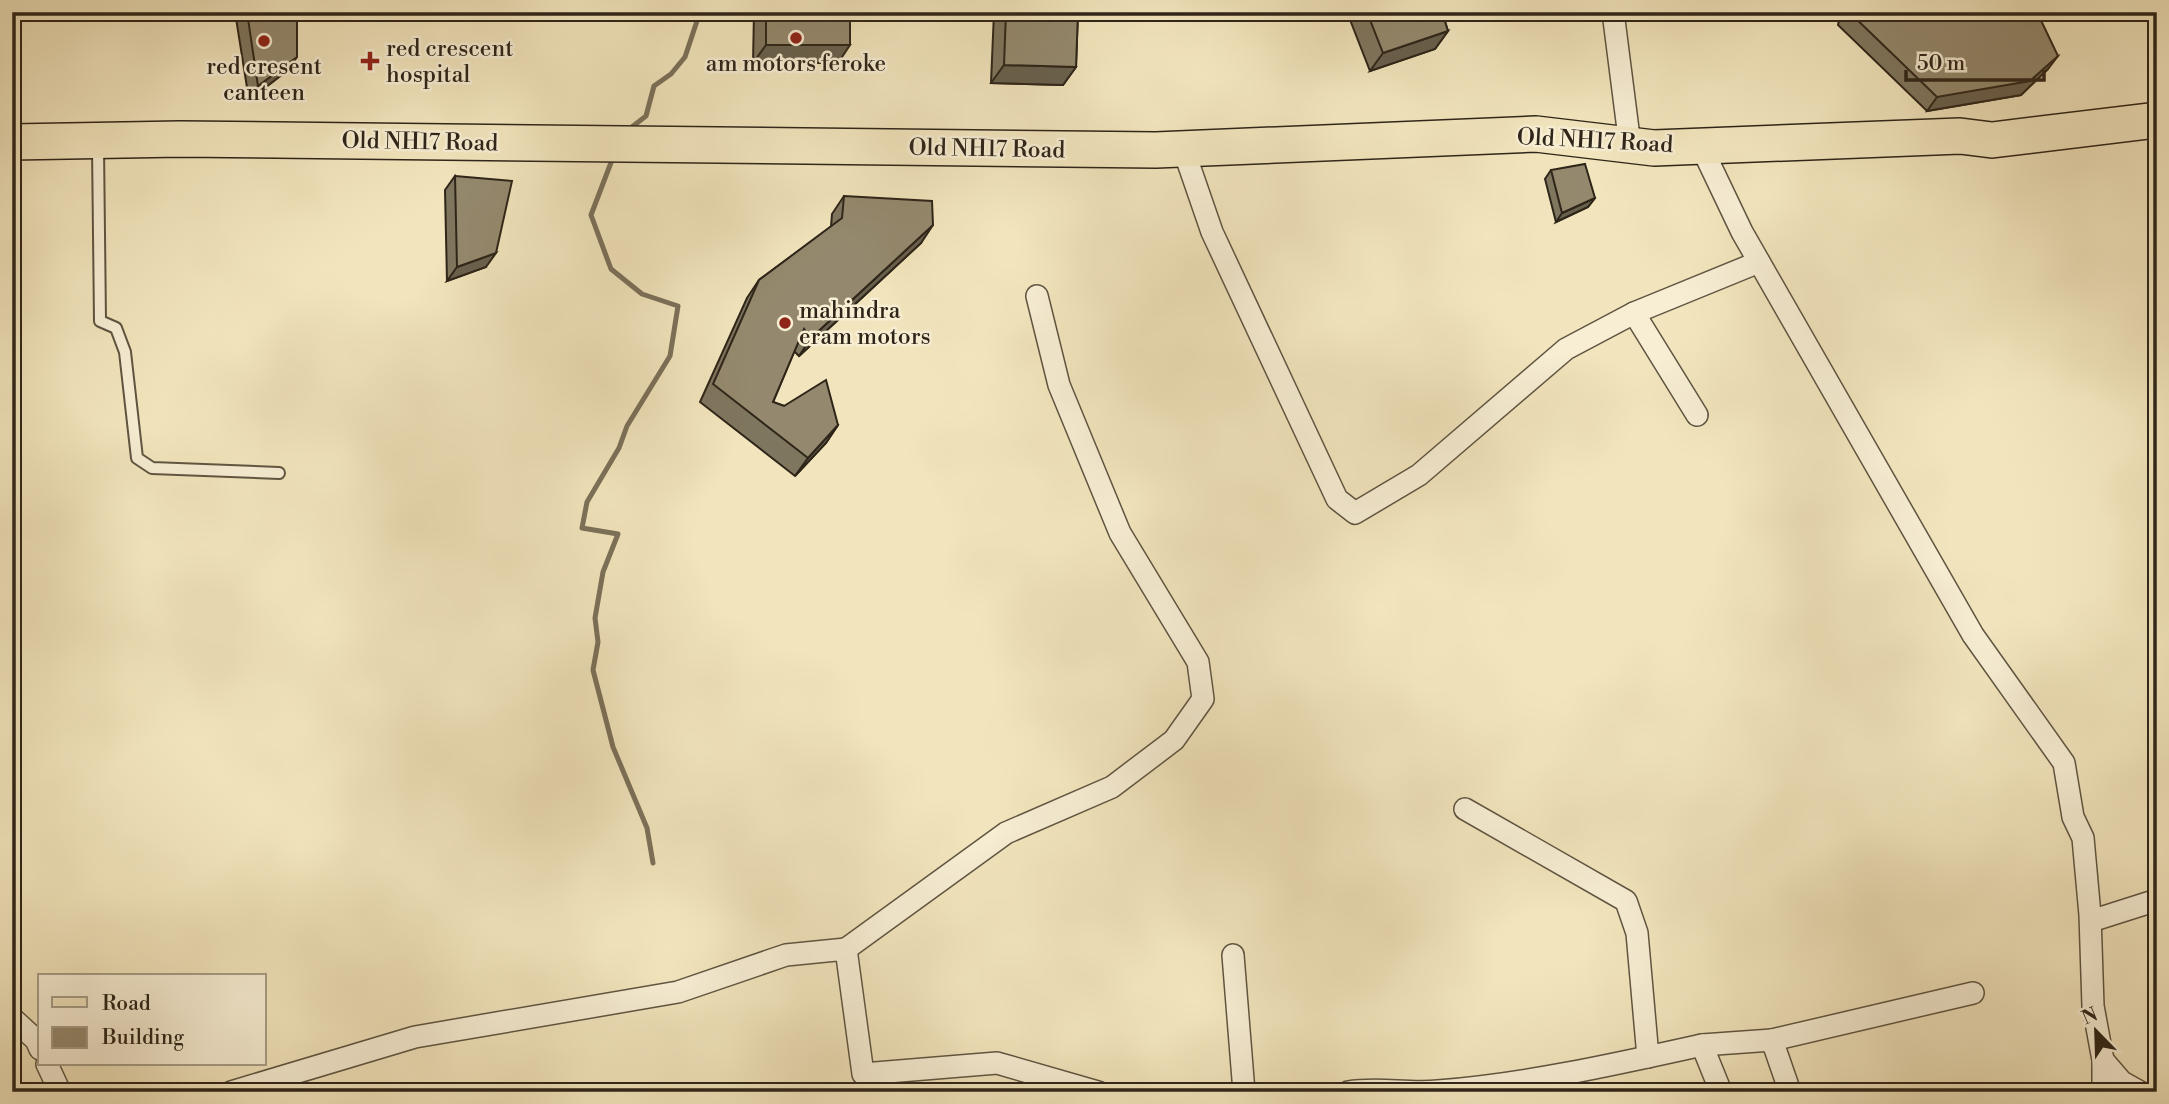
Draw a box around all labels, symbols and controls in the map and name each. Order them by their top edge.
marker: am motors feroke [788,30,804,46]
marker: red cresent canteen [256,33,272,49]
place label: red crescent hospital [386,35,513,89]
scale bar [1906,38,2045,82]
place label: am motors feroke [706,50,886,78]
marker: red crescent hospital [360,51,380,71]
text: 50 m [1917,51,1965,77]
place label: red cresent canteen [206,53,322,107]
street label: Old NH17 Road [1516,123,1674,159]
street label: Old NH17 Road [341,127,498,157]
street label: Old NH17 Road [908,134,1065,164]
place label: mahindra eram motors [799,297,931,351]
marker: mahindra eram motors [777,315,793,331]
legend [38,974,266,1066]
text: Road [102,991,151,1017]
north arrow [2060,996,2130,1066]
text: N [2078,1002,2101,1030]
text: Building [101,1025,184,1051]

